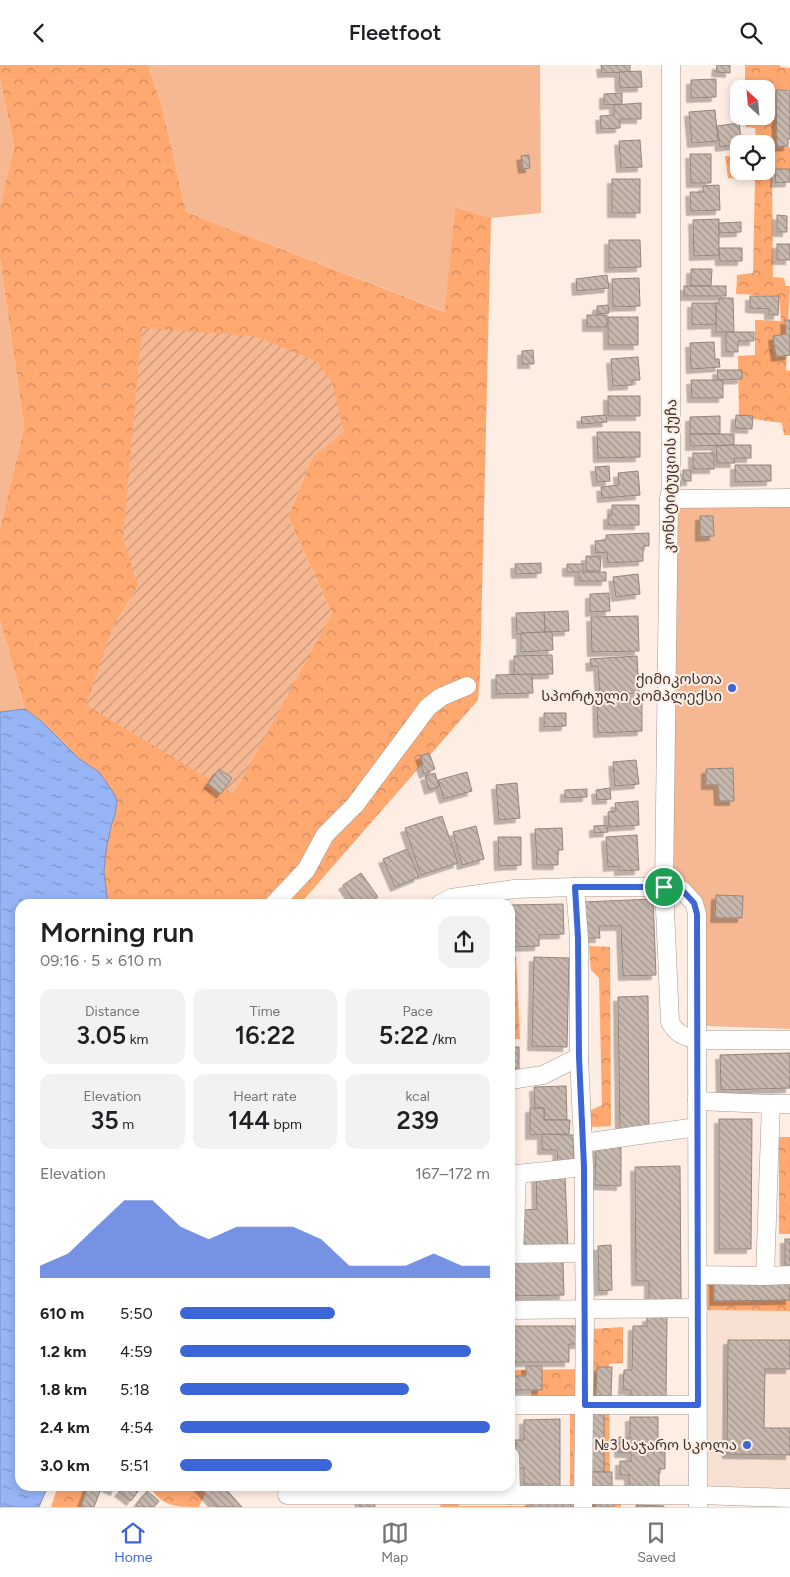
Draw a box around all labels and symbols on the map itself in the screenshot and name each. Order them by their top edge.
north arrow [730,80,775,125]
street label: კონსტიტუციის ქუჩა [660,399,680,553]
place label: ქიმიკოსთა სპორტული კომპლექსი [541,670,722,705]
marker: ქიმიკოსთა სპორტული კომპლექსი [726,682,738,694]
pin [643,866,685,908]
place label: №3 საჯარო სკოლა [594,1436,737,1454]
marker: №3 საჯარო სკოლა [741,1439,753,1451]

